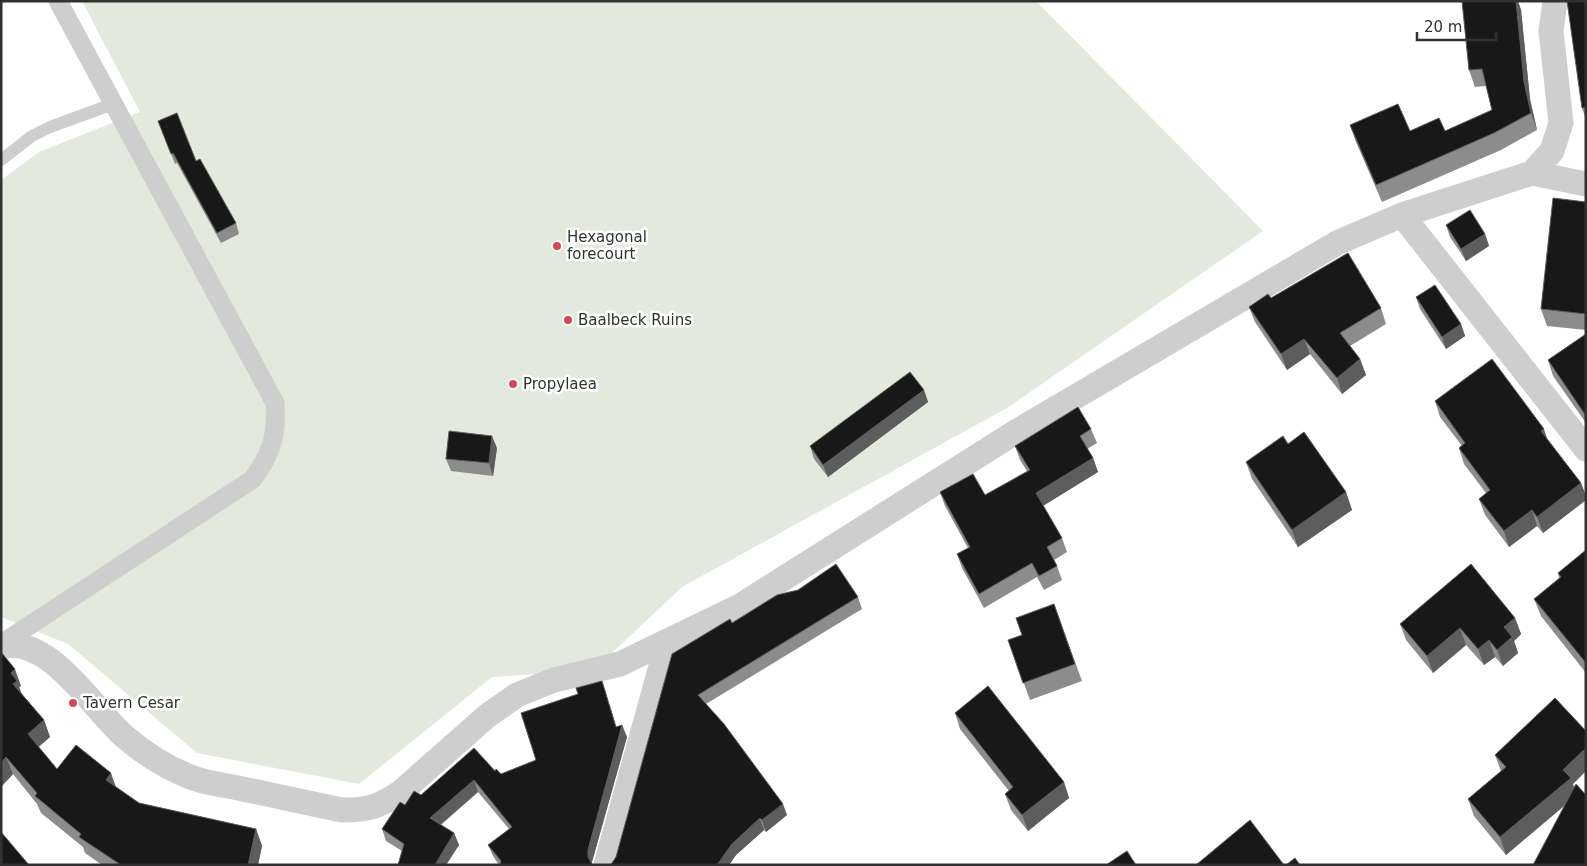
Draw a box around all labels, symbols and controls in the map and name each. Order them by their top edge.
scale bar [1417,10,1496,42]
text: 20 m [1424,18,1462,36]
place label: Hexagonal forecourt [567,228,647,263]
marker: Hexagonal forecourt [551,240,563,252]
place label: Baalbeck Ruins [578,311,692,329]
marker: Baalbeck Ruins [562,314,574,326]
place label: Propylaea [523,375,597,393]
marker: Propylaea [507,378,519,390]
place label: Tavern Cesar [82,694,181,712]
marker: Tavern Cesar [67,697,79,709]

